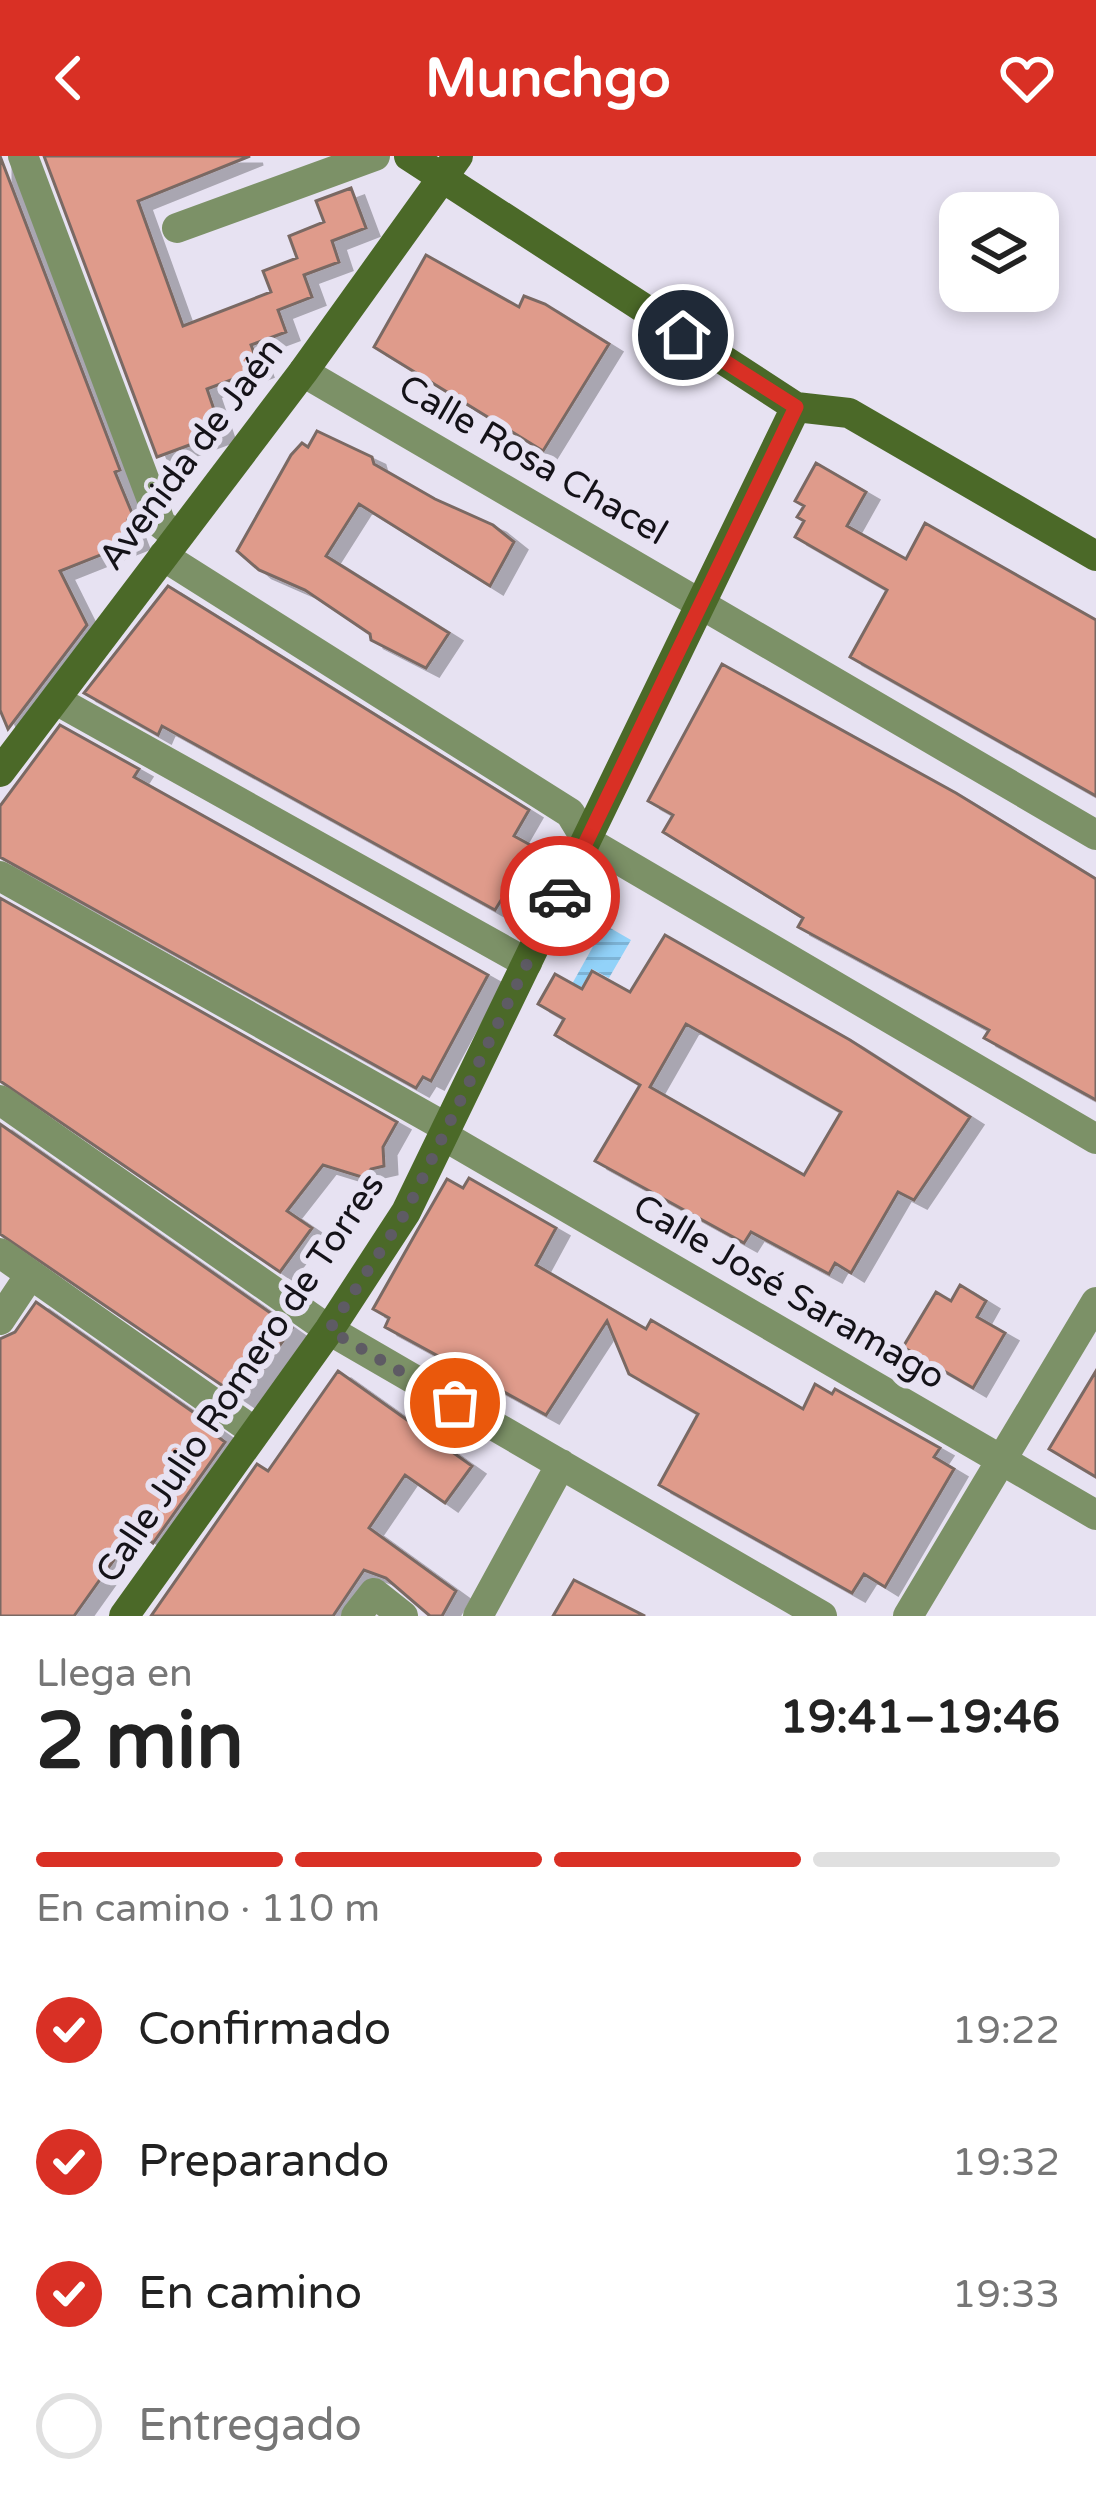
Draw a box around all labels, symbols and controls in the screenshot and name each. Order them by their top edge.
icon: back [36,45,102,111]
icon: heart [994,45,1060,111]
text: Munchgo [425,46,671,111]
map controls [939,192,1059,312]
button: layers [939,192,1059,312]
pin [632,284,734,386]
icon: home [650,302,716,368]
street label: Avenida de Jaén [90,329,292,579]
street label: Calle Rosa Chacel [391,366,675,554]
courier [500,836,620,956]
icon: car [527,863,593,929]
street label: Calle Julio Romero de Torres [87,1165,393,1591]
street label: Calle José Saramago [625,1185,953,1399]
pin [404,1352,506,1454]
icon: bag [422,1370,488,1436]
text: Llega en [36,1650,193,1697]
text: 19:41–19:46 [780,1691,1060,1745]
text: 2 min [36,1695,244,1789]
text: En camino · 110 m [36,1885,380,1932]
icon: check [36,1997,102,2063]
text: Confirmado [138,2003,391,2057]
text: 19:22 [952,2007,1060,2054]
icon: check [36,2129,102,2195]
text: Preparando [138,2135,389,2189]
text: 19:32 [952,2139,1060,2186]
icon: check [36,2261,102,2327]
text: En camino [138,2267,362,2321]
text: 19:33 [952,2271,1060,2318]
text: Entregado [138,2399,362,2453]

